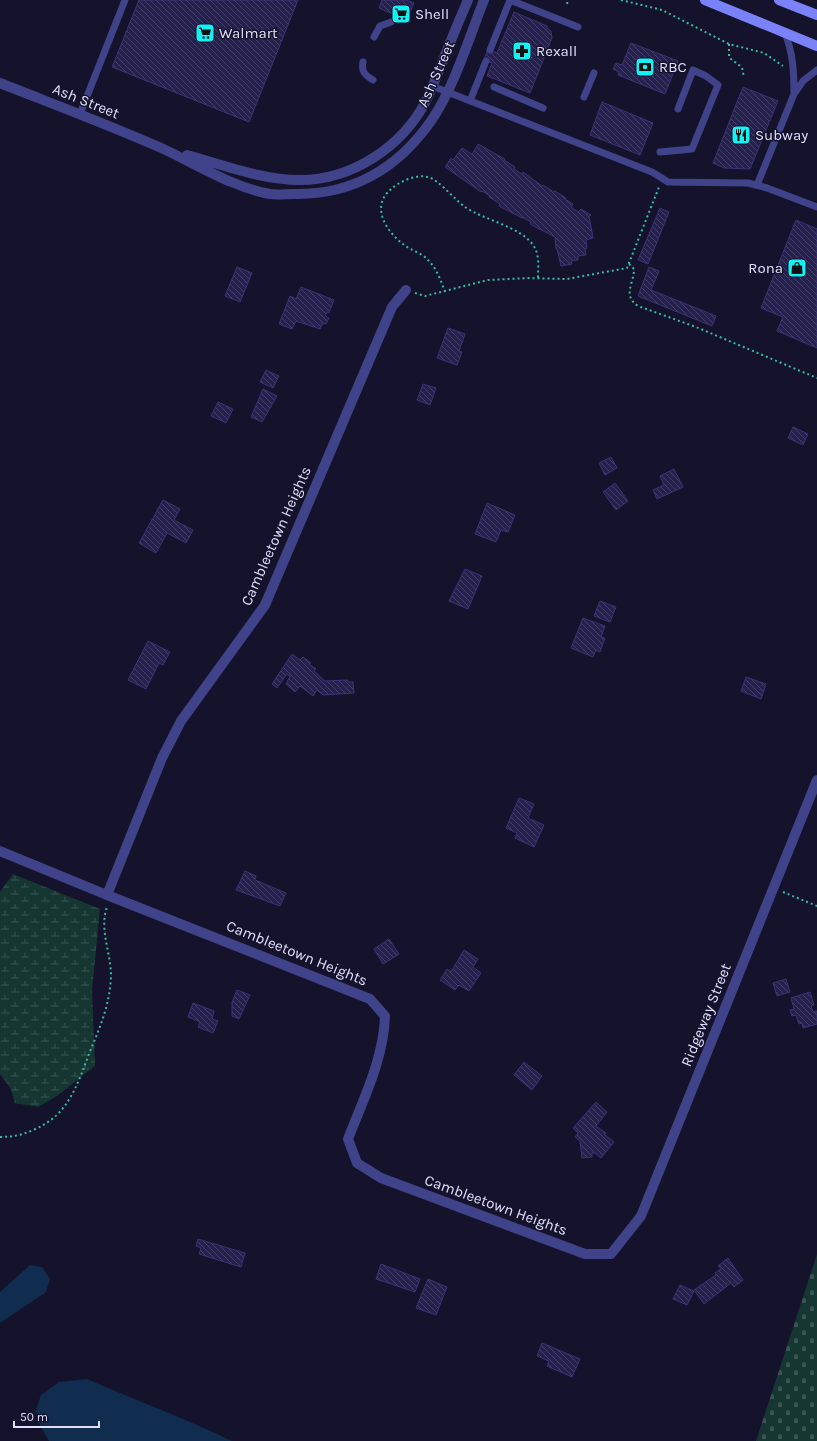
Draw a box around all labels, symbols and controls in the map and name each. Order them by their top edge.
supermarket icon: Shell [390,3,412,25]
place label: Shell [415,5,449,23]
supermarket icon: Walmart [194,22,216,44]
place label: Walmart [219,24,278,42]
street label: Ash Street [413,38,459,110]
pharmacy icon: Rexall [511,40,533,62]
place label: Rexall [536,42,577,60]
bank icon: RBC [634,56,656,78]
place label: RBC [659,58,687,76]
street label: Ash Street [50,79,122,123]
restaurant icon: Subway [730,124,752,146]
place label: Subway [755,126,808,144]
shop icon: Rona [786,257,808,279]
place label: Rona [748,259,783,277]
street label: Cambleetown Heights [237,464,315,608]
street label: Cambleetown Heights [224,916,370,990]
street label: Ridgeway Street [677,961,735,1069]
street label: Cambleetown Heights [422,1171,570,1239]
scale bar [14,1403,99,1429]
text: 50 m [20,1410,48,1424]

